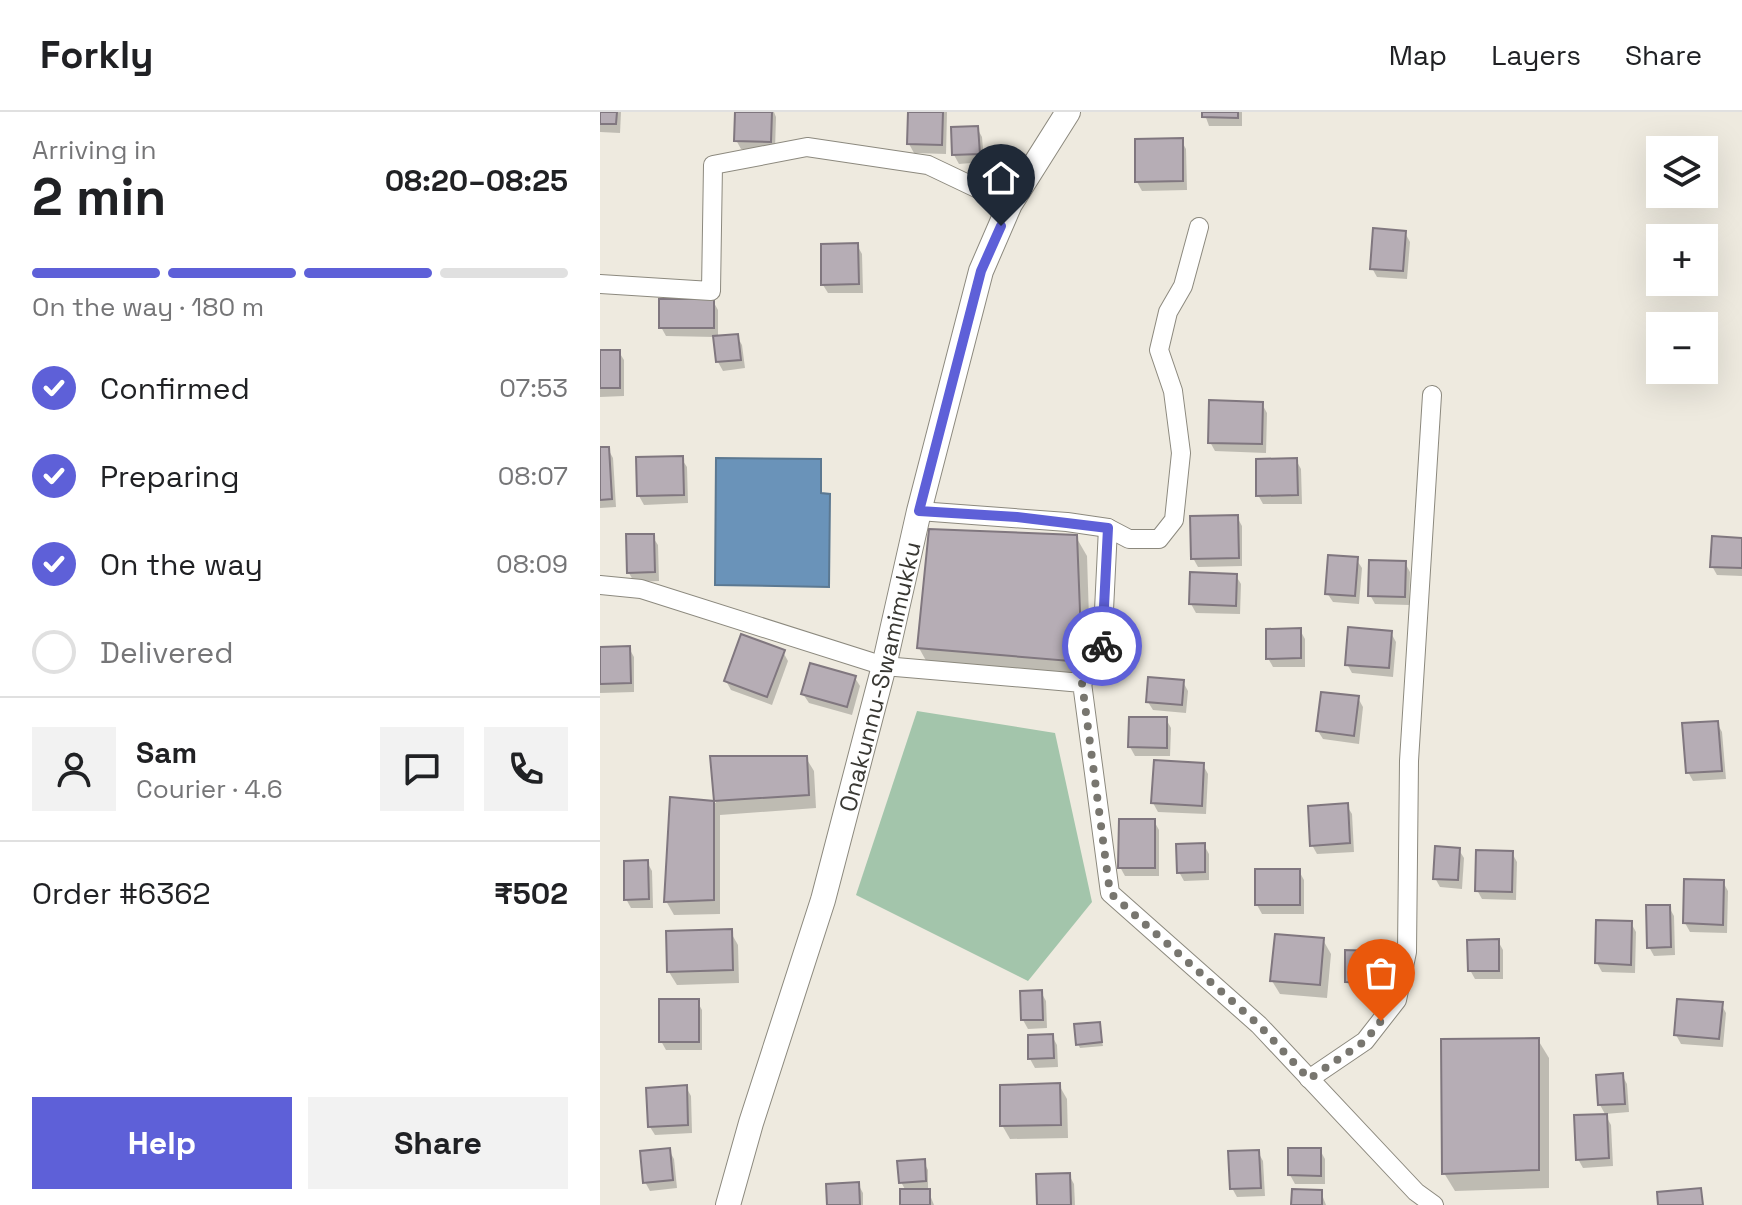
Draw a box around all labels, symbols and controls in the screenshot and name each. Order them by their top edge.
text: Forkly [40,31,153,79]
text: Map [1389,37,1447,73]
text: Layers [1491,37,1581,73]
text: Share [1625,37,1702,73]
text: Arriving in [32,133,156,167]
map controls [1646,136,1718,384]
button: layers [1646,136,1718,208]
pin [967,144,1035,226]
icon: home [979,156,1023,200]
text: 08:20–08:25 [385,161,568,200]
text: 2 min [32,164,166,230]
button: + [1646,224,1718,296]
text: On the way · 180 m [32,290,264,324]
button: − [1646,312,1718,384]
icon: check [32,366,76,410]
text: Confirmed [100,369,250,408]
text: 07:53 [499,371,568,405]
icon: check [32,454,76,498]
text: Preparing [100,457,239,496]
text: 08:07 [498,459,568,493]
street label: Onakunnu-Swamimukku [831,539,927,815]
icon: check [32,542,76,586]
text: On the way [100,545,263,584]
text: 08:09 [496,547,568,581]
courier [1062,606,1142,686]
icon: bike [1080,624,1124,668]
text: Delivered [100,633,234,672]
button: person [32,727,116,811]
button: chat [380,727,464,811]
button: phone [484,727,568,811]
text: Sam [136,733,197,772]
text: Courier · 4.6 [136,772,283,806]
text: Order #6362 [32,874,211,913]
text: ₹502 [494,874,568,913]
pin [1347,939,1415,1021]
icon: bag [1359,951,1403,995]
button: Help [32,1097,292,1189]
button: Share [308,1097,568,1189]

